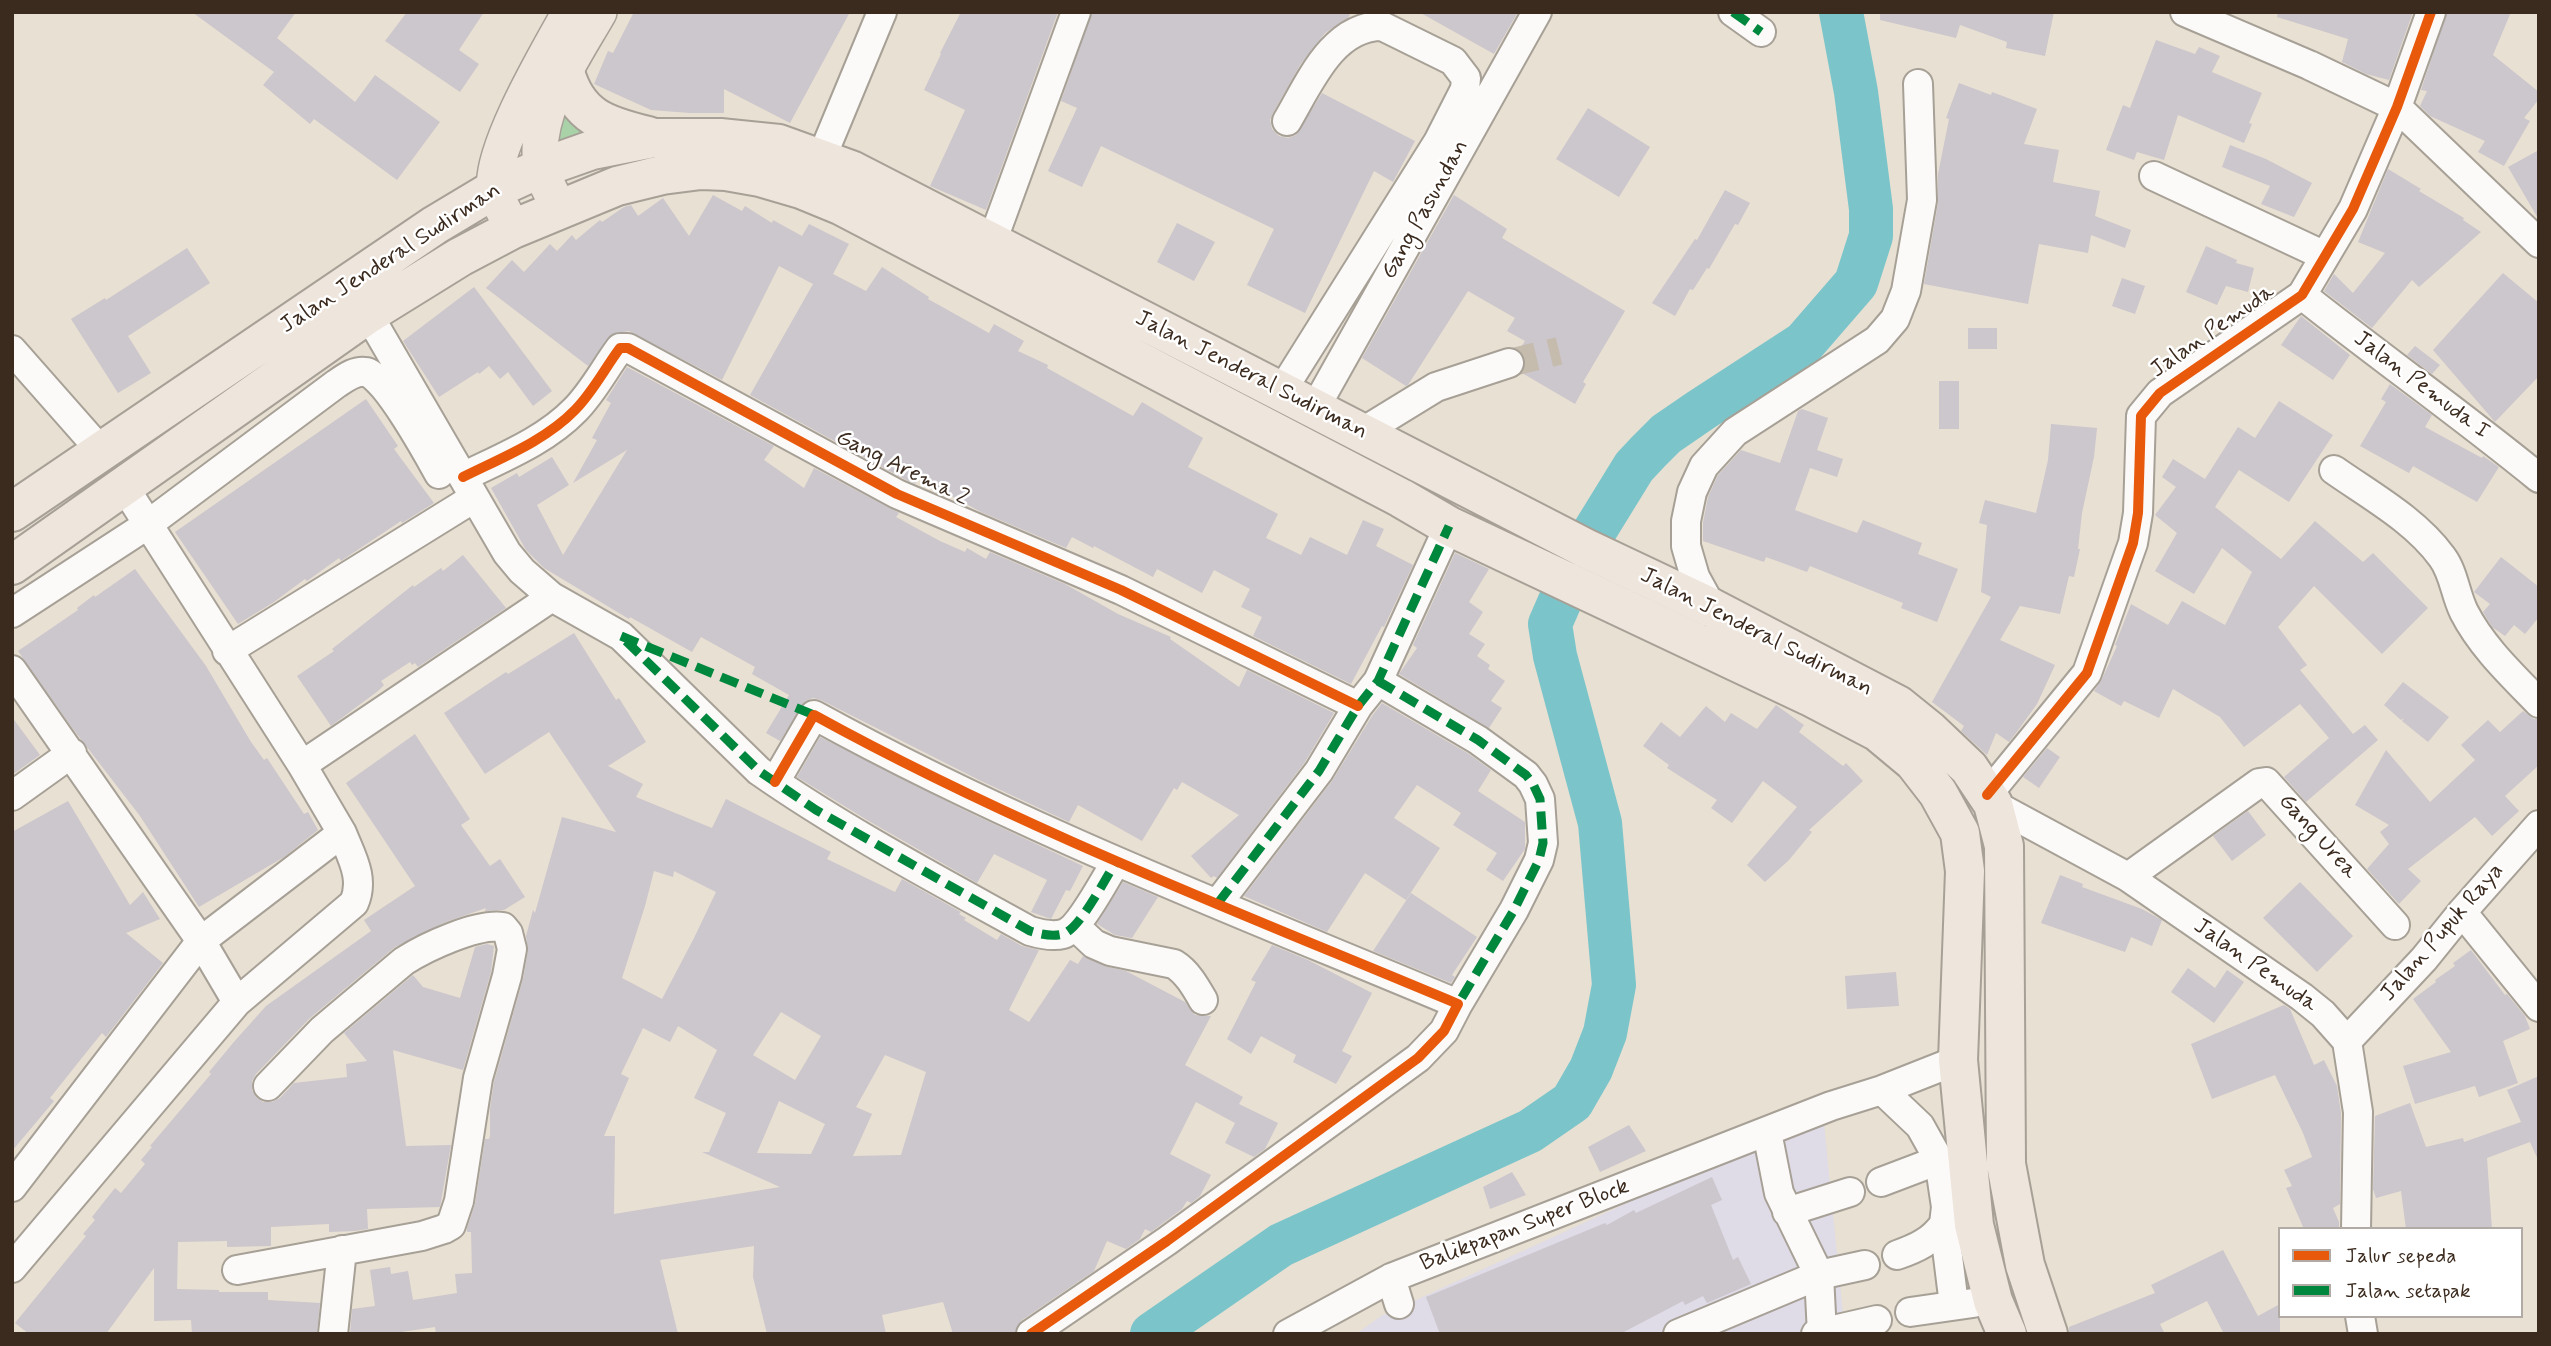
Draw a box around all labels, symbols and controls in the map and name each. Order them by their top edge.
street label: Gang Pasundan [1376,135,1476,285]
street label: Jalan Jenderal Sudirman [276,177,506,341]
street label: Jalan Pemuda [2146,279,2280,385]
street label: Jalan Jenderal Sudirman [1130,305,1372,447]
street label: Jalan Pemuda I [2348,326,2494,446]
street label: Gang Arema 2 [831,425,973,513]
street label: Jalan Jenderal Sudirman [1635,562,1877,704]
street label: Gang Urea [2272,789,2362,885]
street label: Jalan Pupuk Raya [2375,858,2511,1008]
street label: Jalan Pemuda [2188,913,2322,1019]
street label: Balikpapan Super Block [1417,1173,1633,1279]
legend [2278,1227,2523,1318]
text: Jalur sepeda [2345,1242,2456,1270]
text: Jalan setapak [2345,1277,2471,1305]

